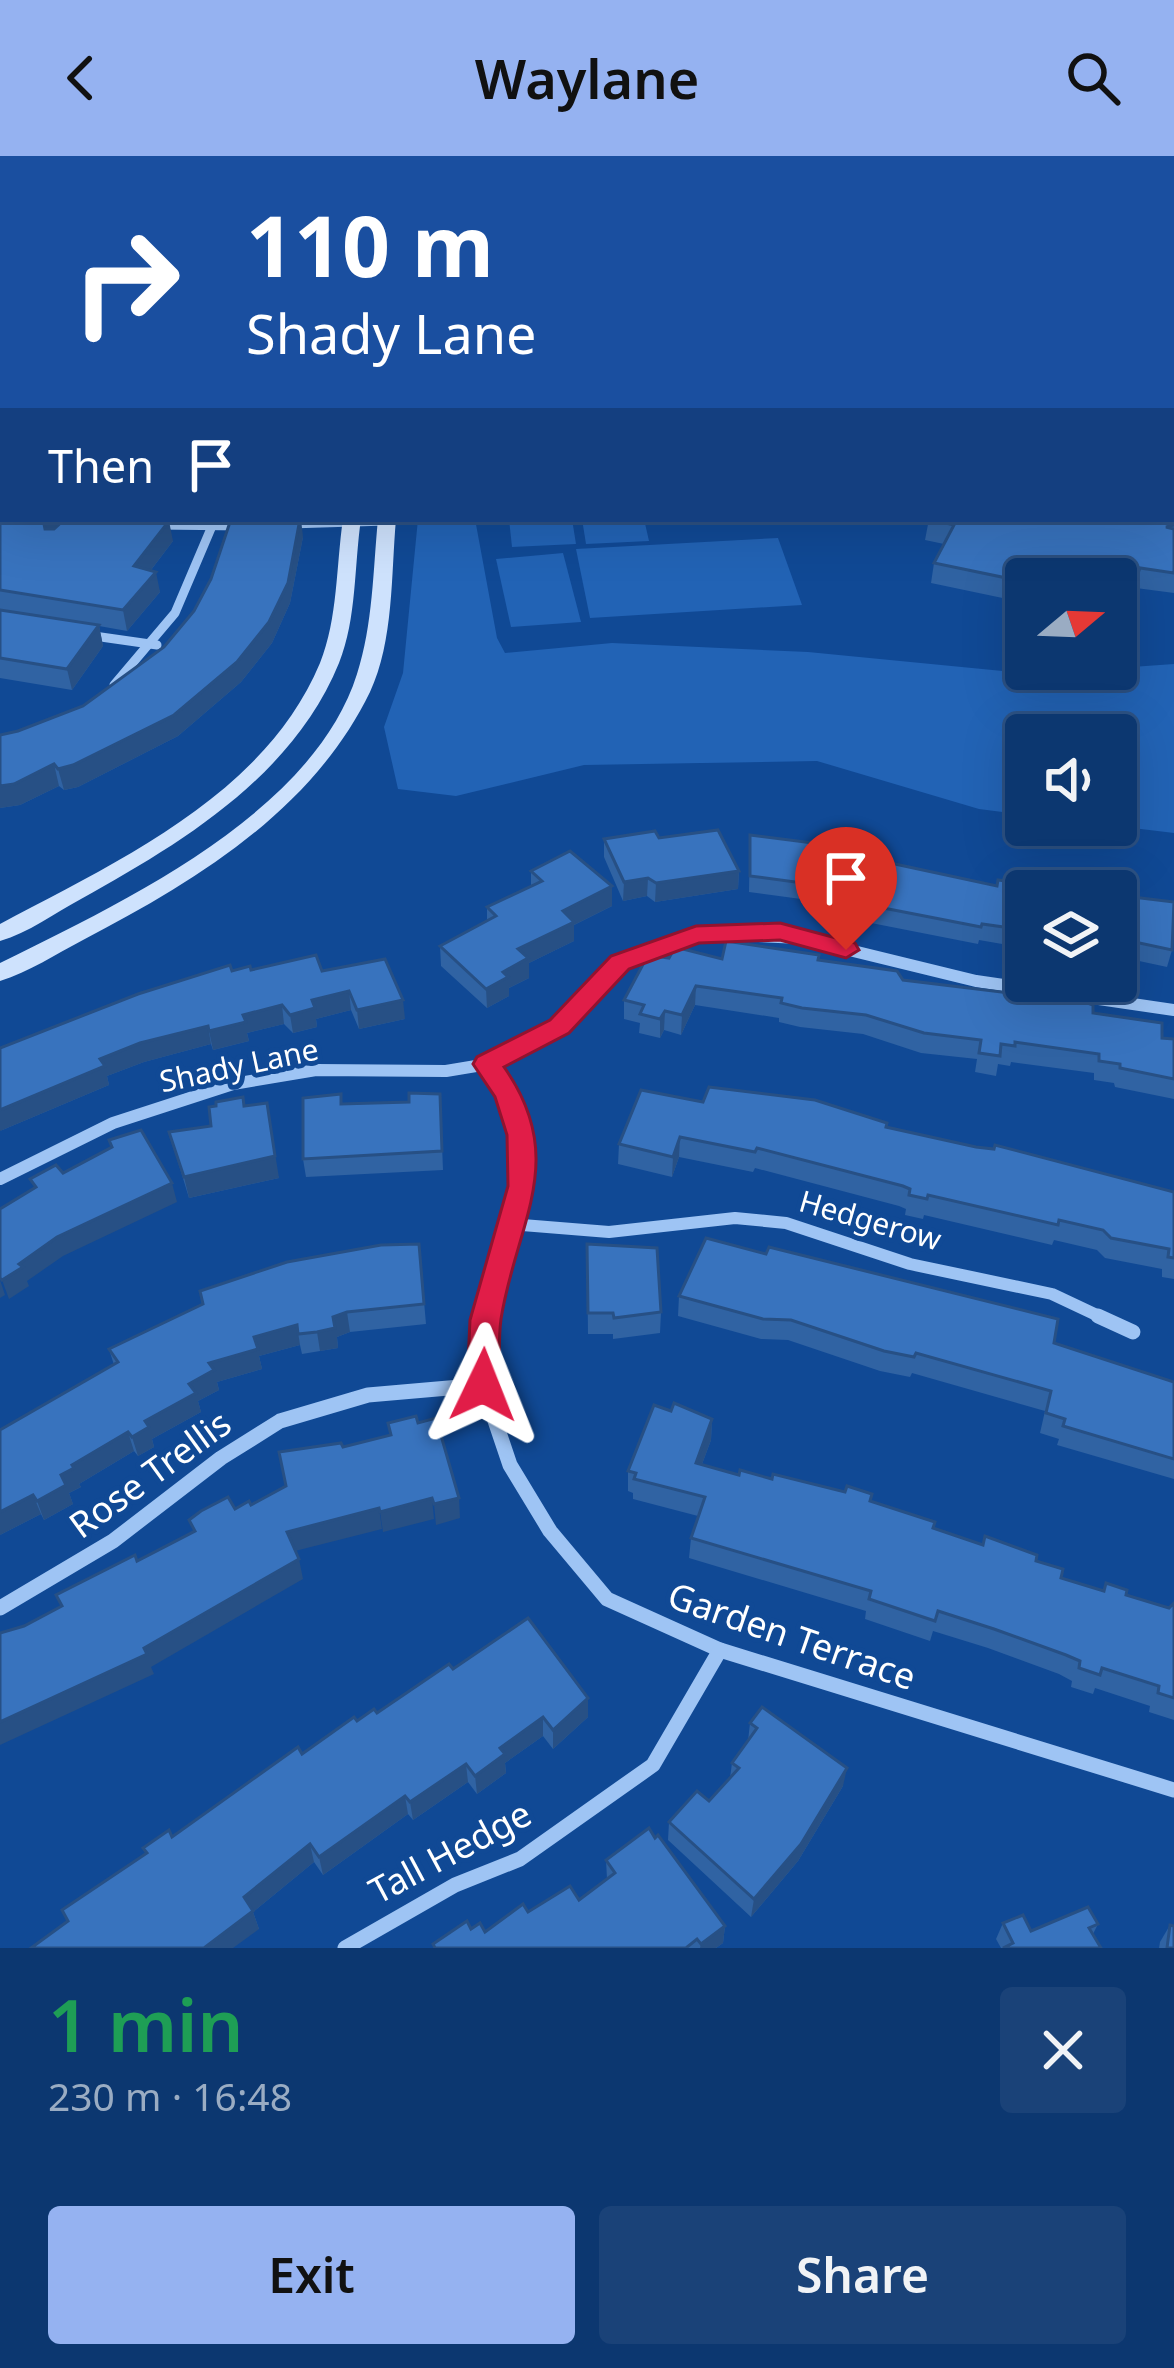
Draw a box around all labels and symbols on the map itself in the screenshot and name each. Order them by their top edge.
north arrow [1005,558,1137,690]
pin [795,827,897,950]
street label: Shady Lane [155,1028,322,1101]
street label: Hedgerow [795,1180,947,1259]
position arrow [420,1322,546,1448]
street label: Rose Trellis [59,1398,241,1549]
street label: Garden Terrace [662,1570,923,1701]
street label: Tall Hedge [360,1788,539,1915]

